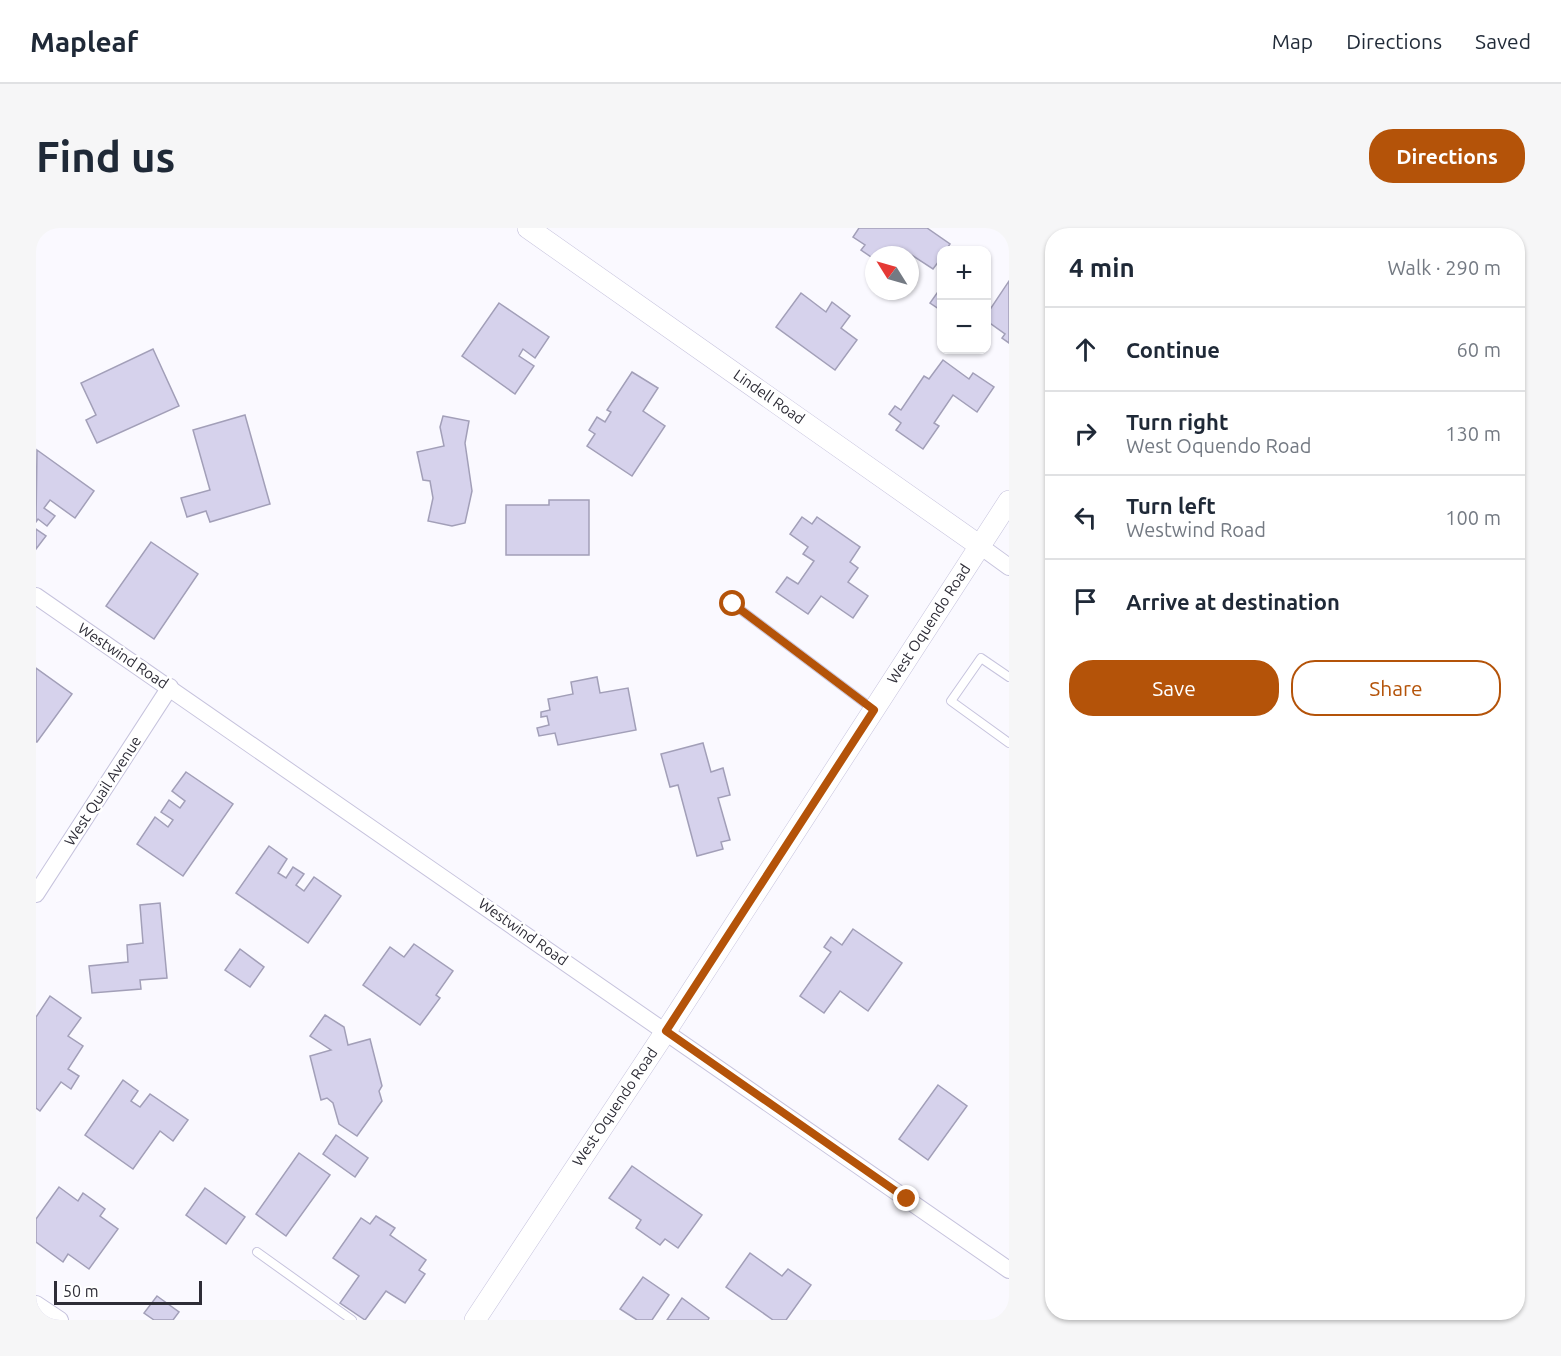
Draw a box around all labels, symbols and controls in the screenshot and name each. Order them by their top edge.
text: Mapleaf [30,26,138,57]
text: Map [1272,29,1313,53]
text: Directions [1346,29,1442,53]
text: Saved [1475,29,1531,53]
button: Directions [1369,129,1525,183]
text: Find us [36,133,175,180]
north arrow [865,246,919,300]
map controls [937,246,991,354]
button: + [937,246,991,300]
text: 4 min [1069,253,1135,282]
text: Walk · 290 m [1388,256,1501,279]
button: − [937,300,991,354]
icon: ahead [1069,333,1102,366]
text: Continue [1126,337,1220,362]
text: 60 m [1457,338,1501,361]
street label: Lindell Road [731,366,808,427]
text: Turn right [1126,409,1228,434]
icon: right [1069,417,1102,450]
text: 130 m [1445,422,1501,445]
text: West Oquendo Road [1126,434,1312,457]
text: Turn left [1126,493,1216,518]
icon: left [1069,501,1102,534]
text: 100 m [1445,506,1501,529]
text: Westwind Road [1126,518,1266,541]
street label: West Oquendo Road [884,561,974,687]
icon: arrive [1069,585,1102,618]
text: Arrive at destination [1126,589,1340,614]
route start [719,590,745,616]
street label: Westwind Road [75,619,172,692]
button: Save [1069,660,1279,716]
button: Share [1291,660,1501,716]
street label: West Quail Avenue [61,733,144,849]
street label: Westwind Road [475,895,571,969]
street label: West Oquendo Road [569,1044,661,1169]
route end [893,1185,919,1211]
scale bar [54,1278,202,1306]
text: 50 m [63,1282,99,1300]

